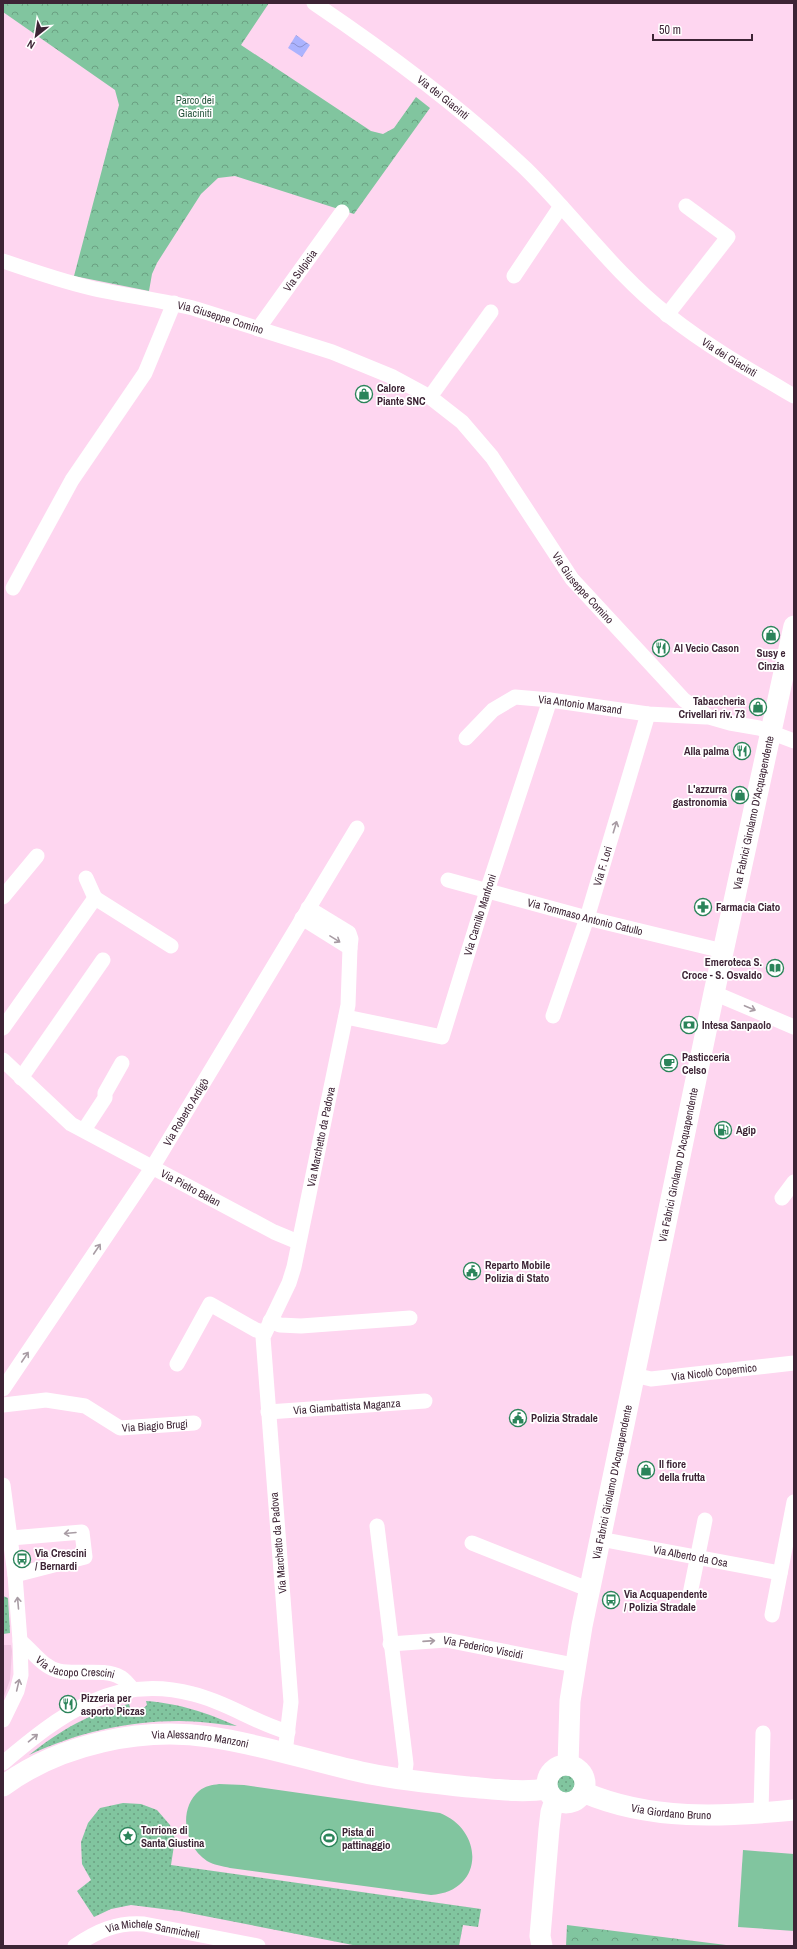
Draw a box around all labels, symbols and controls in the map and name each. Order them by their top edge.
north arrow [16,16,56,56]
scale bar [653,16,752,42]
text: 50 m [659,22,681,38]
text: N [25,37,37,52]
street label: Via dei Giacinti [414,72,472,122]
park label: Parco dei Giaciniti [176,93,214,120]
street label: Via Sulpicia [280,247,320,294]
street label: Via Giuseppe Comino [176,298,265,337]
street label: Via dei Giacinti [699,335,760,380]
place label: Calore Piante SNC [377,381,426,408]
shop icon: Calore Piante SNC [354,384,374,404]
street label: Via Giuseppe Comino [549,549,617,627]
shop icon: Susy e Cinzia [761,625,781,645]
restaurant icon: Al Vecio Cason [651,638,671,658]
place label: Al Vecio Cason [674,641,739,655]
place label: Susy e Cinzia [756,646,786,673]
street label: Via Antonio Marsand [538,692,623,717]
place label: Tabaccheria Crivellari riv. 73 [678,694,745,721]
shop icon: Tabaccheria Crivellari riv. 73 [748,697,768,717]
street label: Via Fabrici Girolamo D'Acquapendente [730,734,777,891]
restaurant icon: Alla palma [732,741,752,761]
place label: Alla palma [684,744,729,758]
place label: L'azzurra gastronomia [673,782,727,809]
shop icon: L'azzurra gastronomia [730,785,750,805]
one-way arrow [612,820,619,833]
street label: Via F. Lori [590,844,615,888]
street label: Via Camillo Manfroni [461,872,499,957]
street label: Via Tommaso Antonio Catullo [526,895,644,938]
pharmacy icon: Farmacia Ciato [693,897,713,917]
place label: Farmacia Ciato [716,900,781,914]
one-way arrow [329,935,341,943]
place label: Emeroteca S. Croce - S. Osvaldo [682,955,762,982]
library icon: Emeroteca S. Croce - S. Osvaldo [765,958,785,978]
one-way arrow [744,1005,756,1013]
bank icon: Intesa Sanpaolo [679,1015,699,1035]
place label: Intesa Sanpaolo [702,1018,772,1032]
place label: Pasticceria Celso [682,1050,730,1077]
cafe icon: Pasticceria Celso [659,1053,679,1073]
street label: Via Roberto Ardigò [160,1075,212,1148]
street label: Via Marchetto da Padova [304,1086,338,1188]
street label: Via Fabrici Girolamo D'Acquapendente [655,1086,701,1243]
fuel station icon: Agip [713,1120,733,1140]
place label: Agip [736,1123,757,1137]
street label: Via Pietro Balan [158,1166,223,1209]
one-way arrow [93,1244,101,1255]
place label: Reparto Mobile Polizia di Stato [485,1258,550,1285]
public building icon: Reparto Mobile Polizia di Stato [462,1261,482,1281]
one-way arrow [21,1352,29,1363]
street label: Via Nicolò Copernico [671,1360,758,1384]
street label: Via Giambattista Maganza [293,1396,401,1417]
street label: Via Fabrici Girolamo D'Acquapendente [589,1404,635,1561]
public building icon: Polizia Stradale [508,1408,528,1428]
place label: Polizia Stradale [531,1411,598,1425]
street label: Via Biagio Brugi [121,1416,188,1435]
place label: Il fiore della frutta [659,1457,705,1484]
shop icon: Il fiore della frutta [636,1460,656,1480]
street label: Via Marchetto da Padova [267,1492,289,1594]
one-way arrow [64,1530,77,1537]
street label: Via Alberto da Osa [652,1542,729,1570]
place label: Via Crescini / Bernardi [35,1546,87,1573]
bus stop icon: Via Crescini / Bernardi [12,1549,32,1569]
place label: Via Acquapendente / Polizia Stradale [624,1587,707,1614]
bus stop icon: Via Acquapendente / Polizia Stradale [601,1590,621,1610]
one-way arrow [14,1596,21,1609]
street label: Via Federico Viscidi [442,1633,524,1662]
one-way arrow [422,1638,435,1645]
street label: Via Jacopo Crescini [33,1653,117,1681]
one-way arrow [15,1678,23,1691]
place label: Pizzeria per asporto Piczas [81,1691,145,1718]
restaurant icon: Pizzeria per asporto Piczas [58,1694,78,1714]
street label: Via Alessandro Manzoni [151,1727,250,1751]
one-way arrow [27,1734,38,1743]
street label: Via Giordano Bruno [630,1801,711,1822]
place label: Torrione di Santa Giustina [141,1823,204,1850]
place label: Pista di pattinaggio [342,1825,391,1852]
place icon: Torrione di Santa Giustina [118,1826,138,1846]
sports icon: Pista di pattinaggio [319,1828,339,1848]
street label: Via Michele Sanmicheli [104,1917,201,1942]

